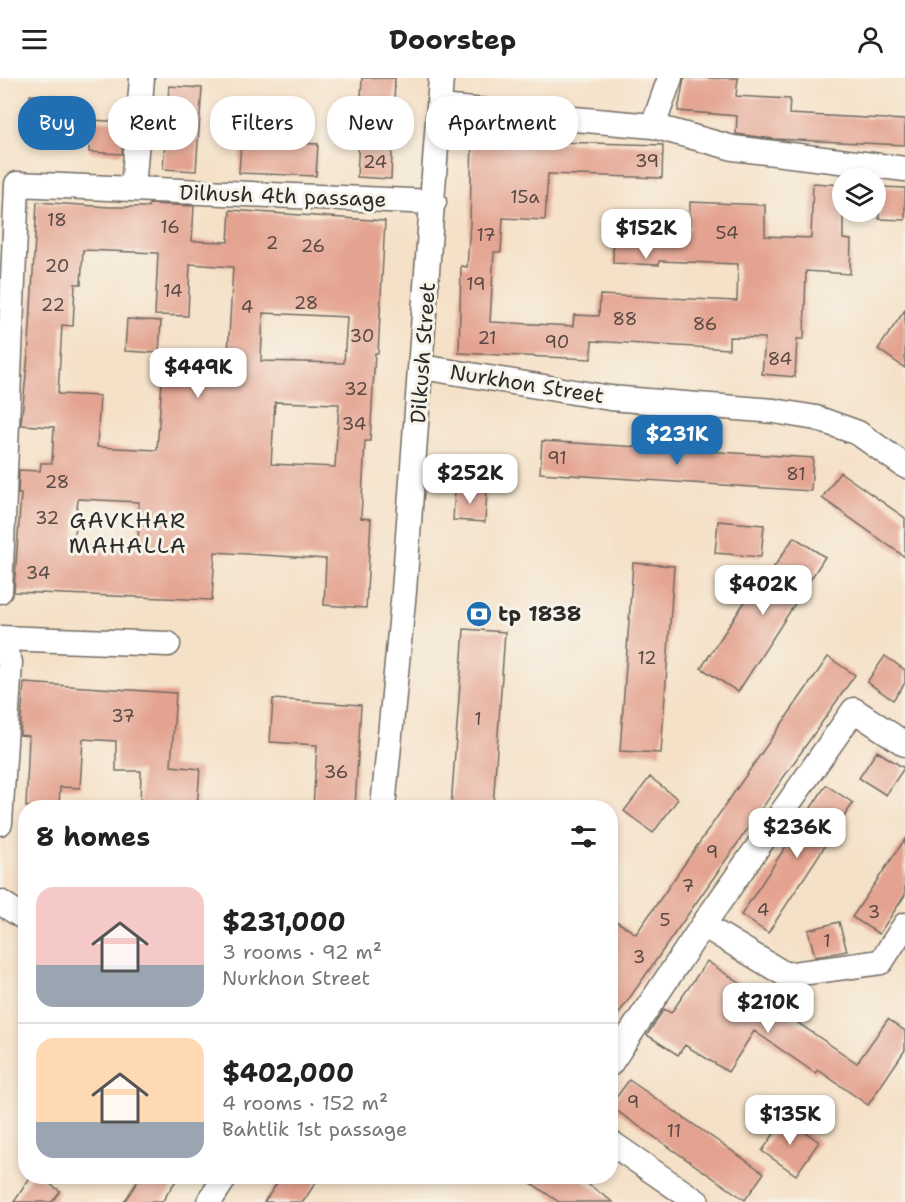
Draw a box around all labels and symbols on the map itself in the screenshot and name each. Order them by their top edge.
house number: 39 [635,149,659,173]
house number: 24 [363,150,387,174]
street label: Dilhush 4th passage [179,178,387,214]
house number: 15a [510,185,540,209]
house number: 18 [47,208,67,232]
pin: $152K [604,209,688,260]
house number: 16 [160,215,180,239]
house number: 54 [715,221,739,245]
house number: 17 [476,223,496,247]
house number: 2 [266,231,278,255]
house number: 26 [301,234,325,258]
house number: 20 [45,254,69,278]
house number: 19 [466,272,486,296]
house number: 14 [163,279,183,303]
street label: Dilkush Street [404,281,442,425]
house number: 28 [294,291,318,315]
house number: 22 [41,293,65,317]
house number: 4 [241,295,253,319]
house number: 88 [613,307,637,331]
house number: 86 [693,312,717,336]
house number: 30 [350,324,374,348]
house number: 21 [477,326,497,350]
house number: 90 [545,330,569,354]
house number: 84 [768,347,792,371]
pin: $449K [156,348,240,399]
street label: Nurkhon Street [448,358,606,410]
house number: 32 [344,377,368,401]
house number: 34 [342,412,366,436]
pin: $231K [635,415,719,466]
house number: 91 [547,446,567,470]
pin: $252K [428,454,512,505]
house number: 81 [786,462,806,486]
house number: 28 [45,470,69,494]
house number: 32 [35,506,59,530]
district label: GAVKHAR MAHALLA [69,506,187,560]
house number: 34 [26,561,50,585]
pin: $402K [721,565,805,616]
bank icon: tp 1838 [464,599,494,629]
place label: tp 1838 [498,600,581,628]
house number: 12 [637,646,657,670]
house number: 37 [111,704,135,728]
house number: 1 [474,707,482,731]
house number: 36 [324,760,348,784]
pin: $236K [755,808,839,859]
house number: 9 [706,840,718,864]
house number: 7 [682,874,694,898]
house number: 4 [757,898,769,922]
house number: 3 [868,900,880,924]
house number: 5 [659,908,671,932]
house number: 1 [823,929,831,953]
house number: 3 [633,945,645,969]
pin: $210K [726,983,810,1034]
house number: 9 [627,1090,639,1114]
pin: $135K [748,1095,832,1146]
house number: 11 [667,1119,681,1143]

